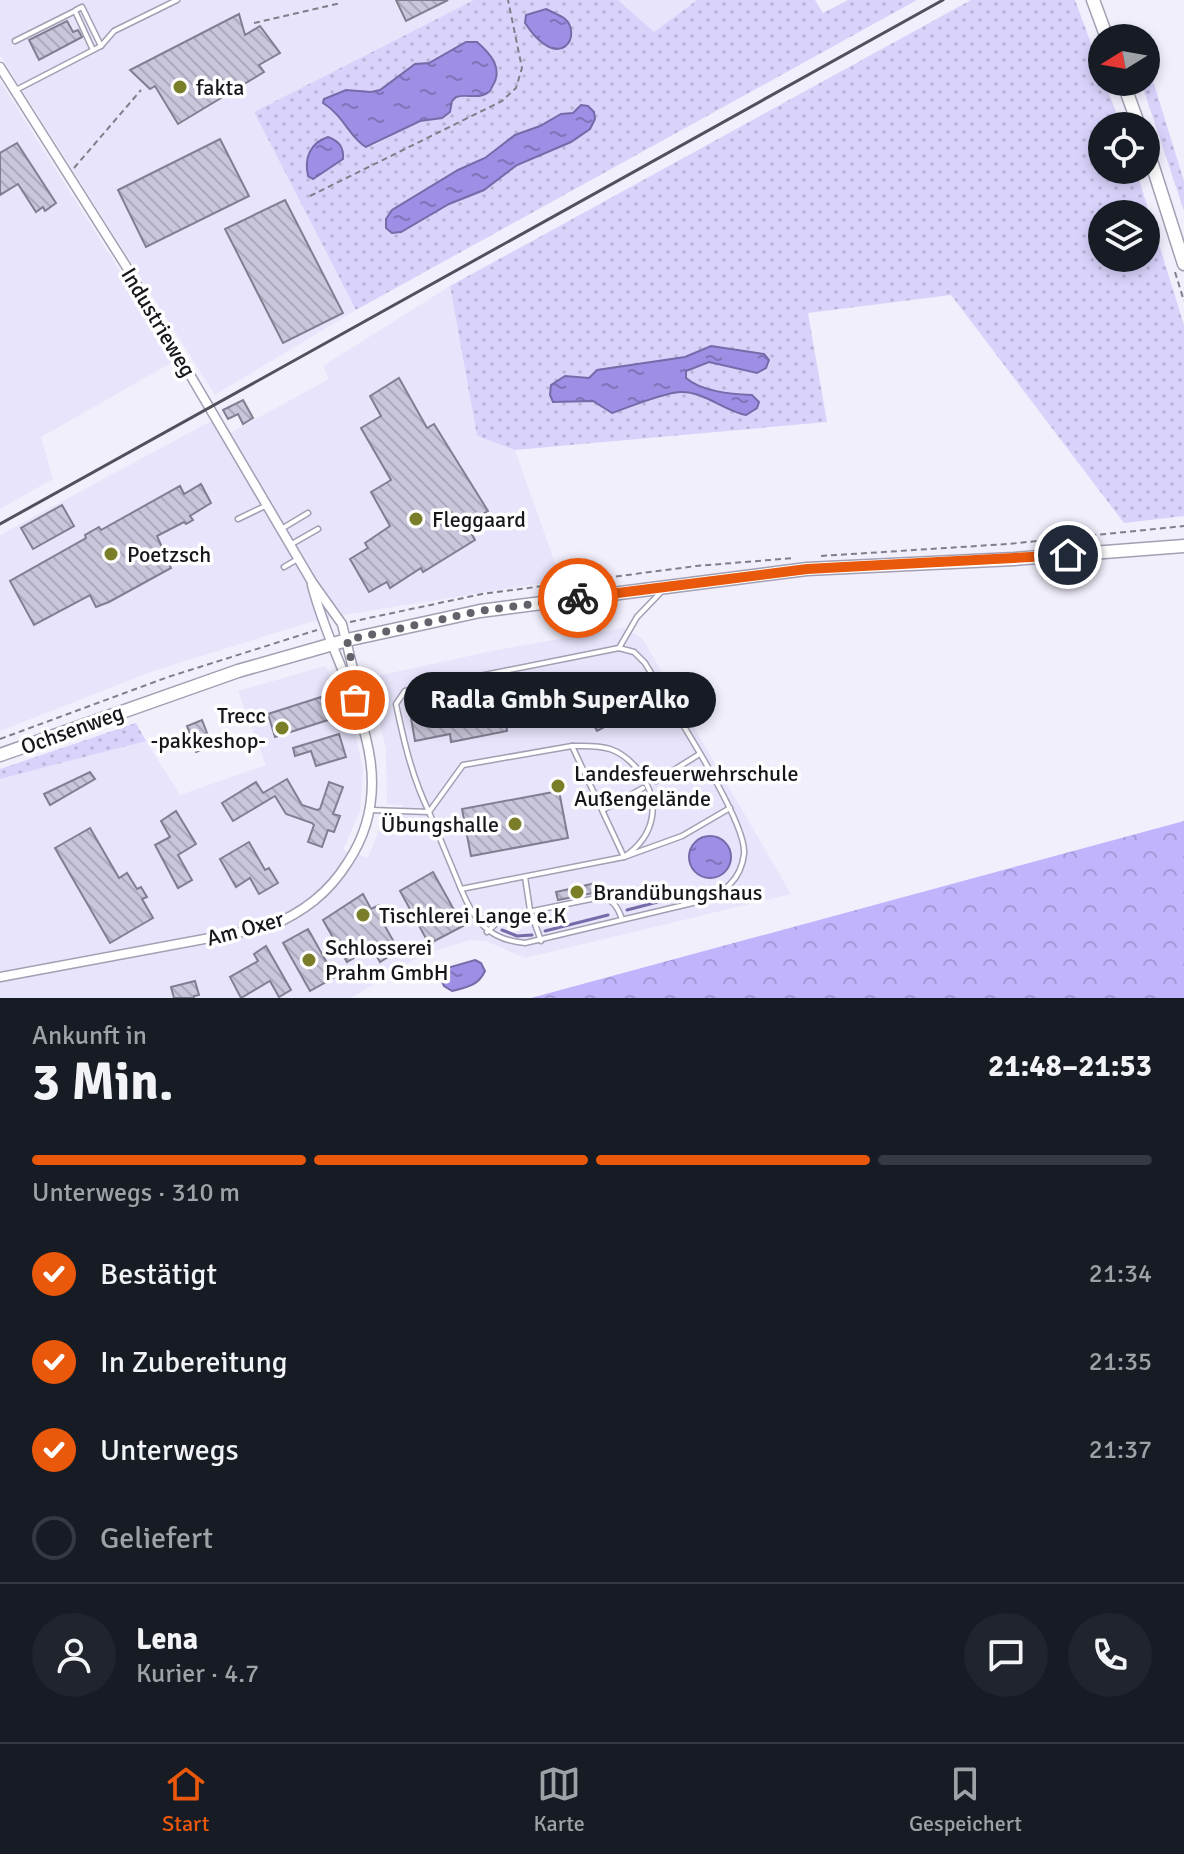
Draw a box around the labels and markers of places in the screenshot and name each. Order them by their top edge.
place label: fakta [196,74,244,101]
marker: fakta [171,78,189,96]
place label: Fleggaard [432,506,526,533]
marker: Fleggaard [407,510,425,528]
pin [1034,521,1102,589]
place label: Poetzsch [127,541,211,568]
marker: Poetzsch [102,545,120,563]
pin [321,666,389,734]
callout: Radla Gmbh SuperAlko [403,672,715,728]
place label: Trecc -pakkeshop- [150,702,266,754]
marker: Trecc -pakkeshop- [273,719,291,737]
place label: Landesfeuerwehrschule Außengelände [574,760,798,812]
marker: Landesfeuerwehrschule Außengelände [549,777,567,795]
place label: Übungshalle [381,811,499,838]
marker: Übungshalle [506,815,524,833]
place label: Brandübungshaus [593,879,762,906]
marker: Brandübungshaus [568,883,586,901]
place label: Tischlerei Lange e.K [379,902,566,929]
marker: Tischlerei Lange e.K [354,906,372,924]
place label: Schlosserei Prahm GmbH [325,934,449,986]
marker: Schlosserei Prahm GmbH [300,951,318,969]

